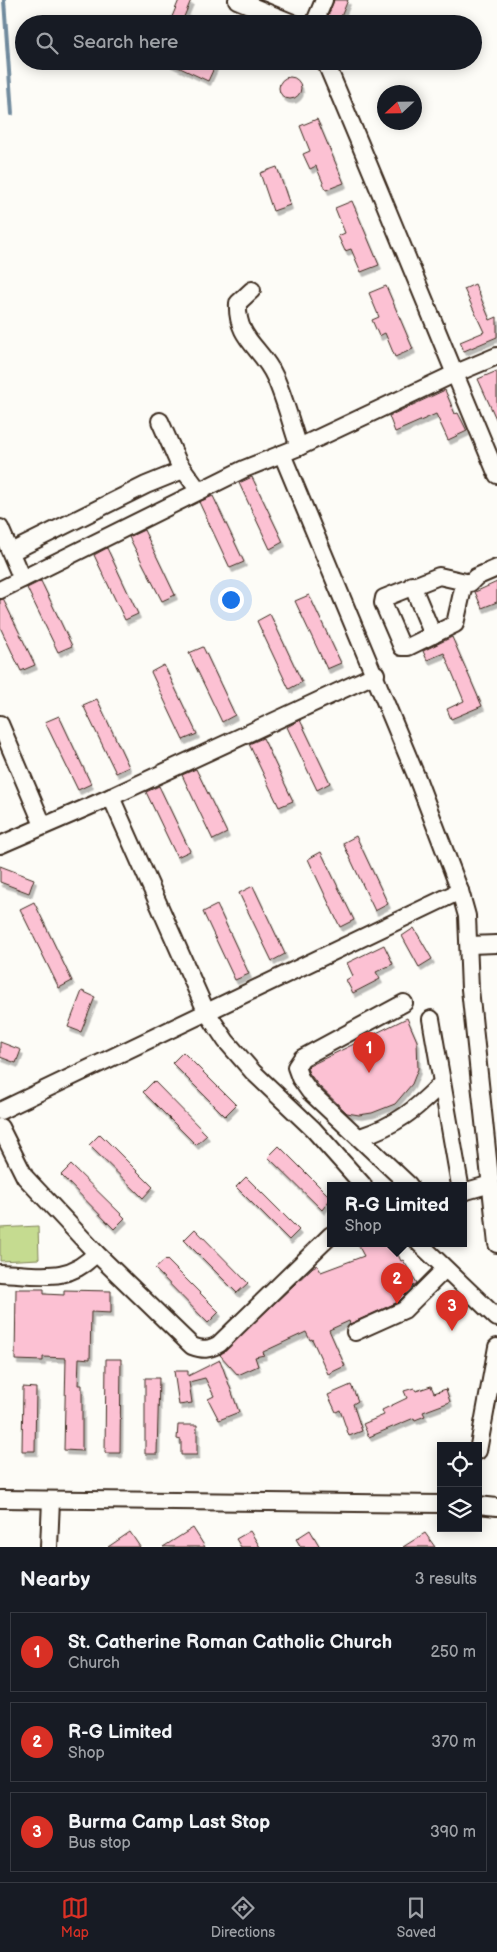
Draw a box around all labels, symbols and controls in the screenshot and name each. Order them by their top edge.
search box [15,15,482,70]
icon: search [33,29,61,57]
text: Search here [73,31,178,54]
north arrow [377,85,422,130]
your location [218,587,244,613]
pin: 1 [353,1032,385,1073]
popup [327,1182,467,1247]
text: R-G Limited [345,1194,449,1217]
text: Shop [345,1217,382,1236]
pin: 2 [381,1263,413,1304]
pin: 3 [436,1290,468,1331]
map controls [437,1442,482,1532]
button: locate [437,1442,482,1487]
button: layers [437,1487,482,1532]
text: Nearby [20,1567,90,1592]
text: 3 results [415,1570,477,1589]
text: St. Catherine Roman Catholic Church [68,1631,392,1654]
text: 1 [34,1643,40,1662]
text: 250 m [430,1643,476,1662]
text: Church [68,1654,120,1673]
text: R-G Limited [68,1721,172,1744]
text: 2 [32,1733,42,1752]
text: 370 m [431,1733,476,1752]
text: Shop [68,1744,105,1763]
text: Burma Camp Last Stop [68,1811,270,1834]
text: 3 [32,1823,42,1842]
text: 390 m [430,1823,476,1842]
text: Bus stop [68,1834,131,1853]
tab: Map [61,1894,89,1941]
tab: Directions [211,1894,275,1941]
tab: Saved [397,1894,436,1941]

